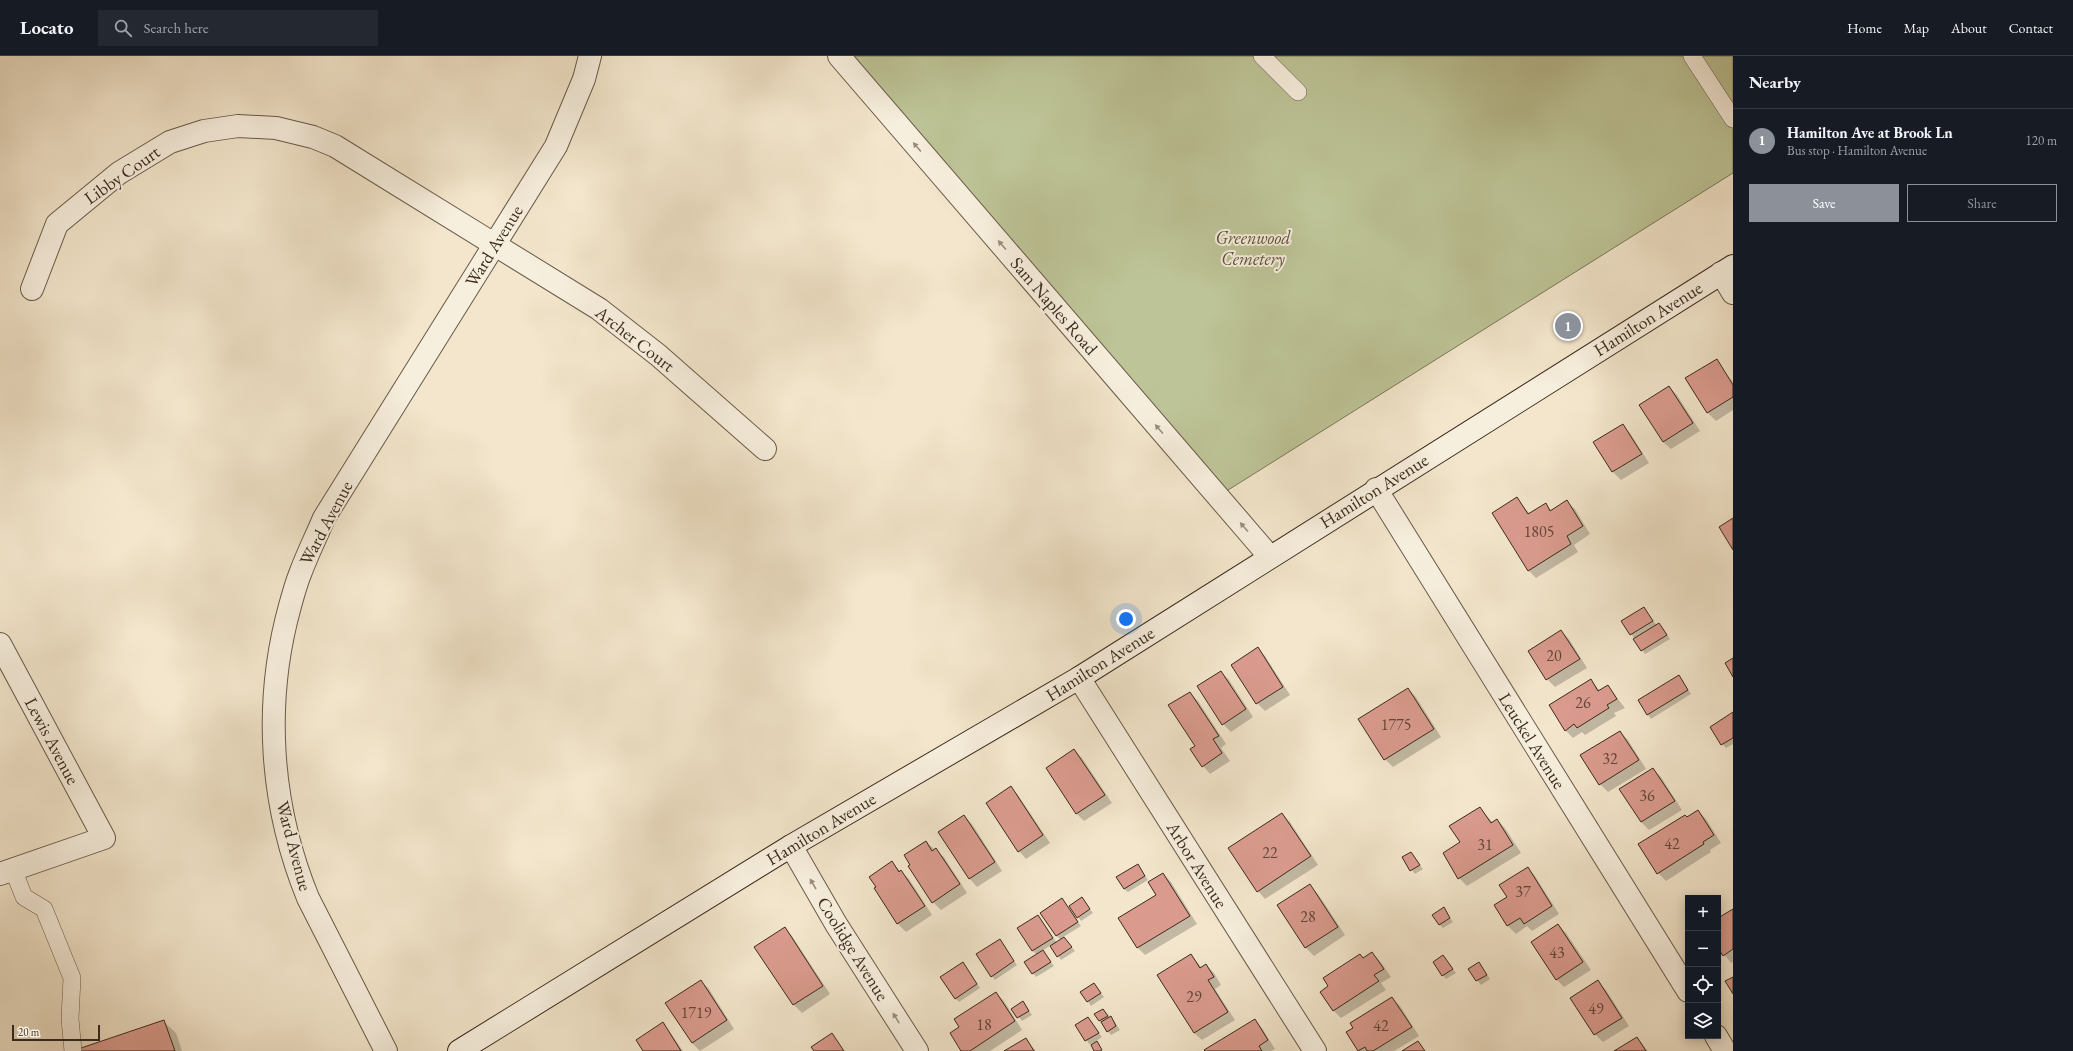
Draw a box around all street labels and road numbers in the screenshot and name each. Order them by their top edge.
street label: Libby Court [79,140,164,209]
street label: Ward Avenue [459,201,528,291]
street label: Sam Naples Road [1006,252,1104,360]
street label: Hamilton Avenue [1589,276,1706,361]
street label: Archer Court [590,300,680,377]
street label: Hamilton Avenue [1315,448,1432,533]
street label: Ward Avenue [294,477,357,569]
street label: Hamilton Avenue [1041,621,1158,706]
street label: Leuckel Avenue [1494,688,1571,793]
street label: Lewis Avenue [20,693,85,788]
street label: Hamilton Avenue [762,787,880,870]
street label: Ward Avenue [271,798,318,893]
street label: Arbor Avenue [1161,816,1233,912]
street label: Coolidge Avenue [812,892,895,1005]

